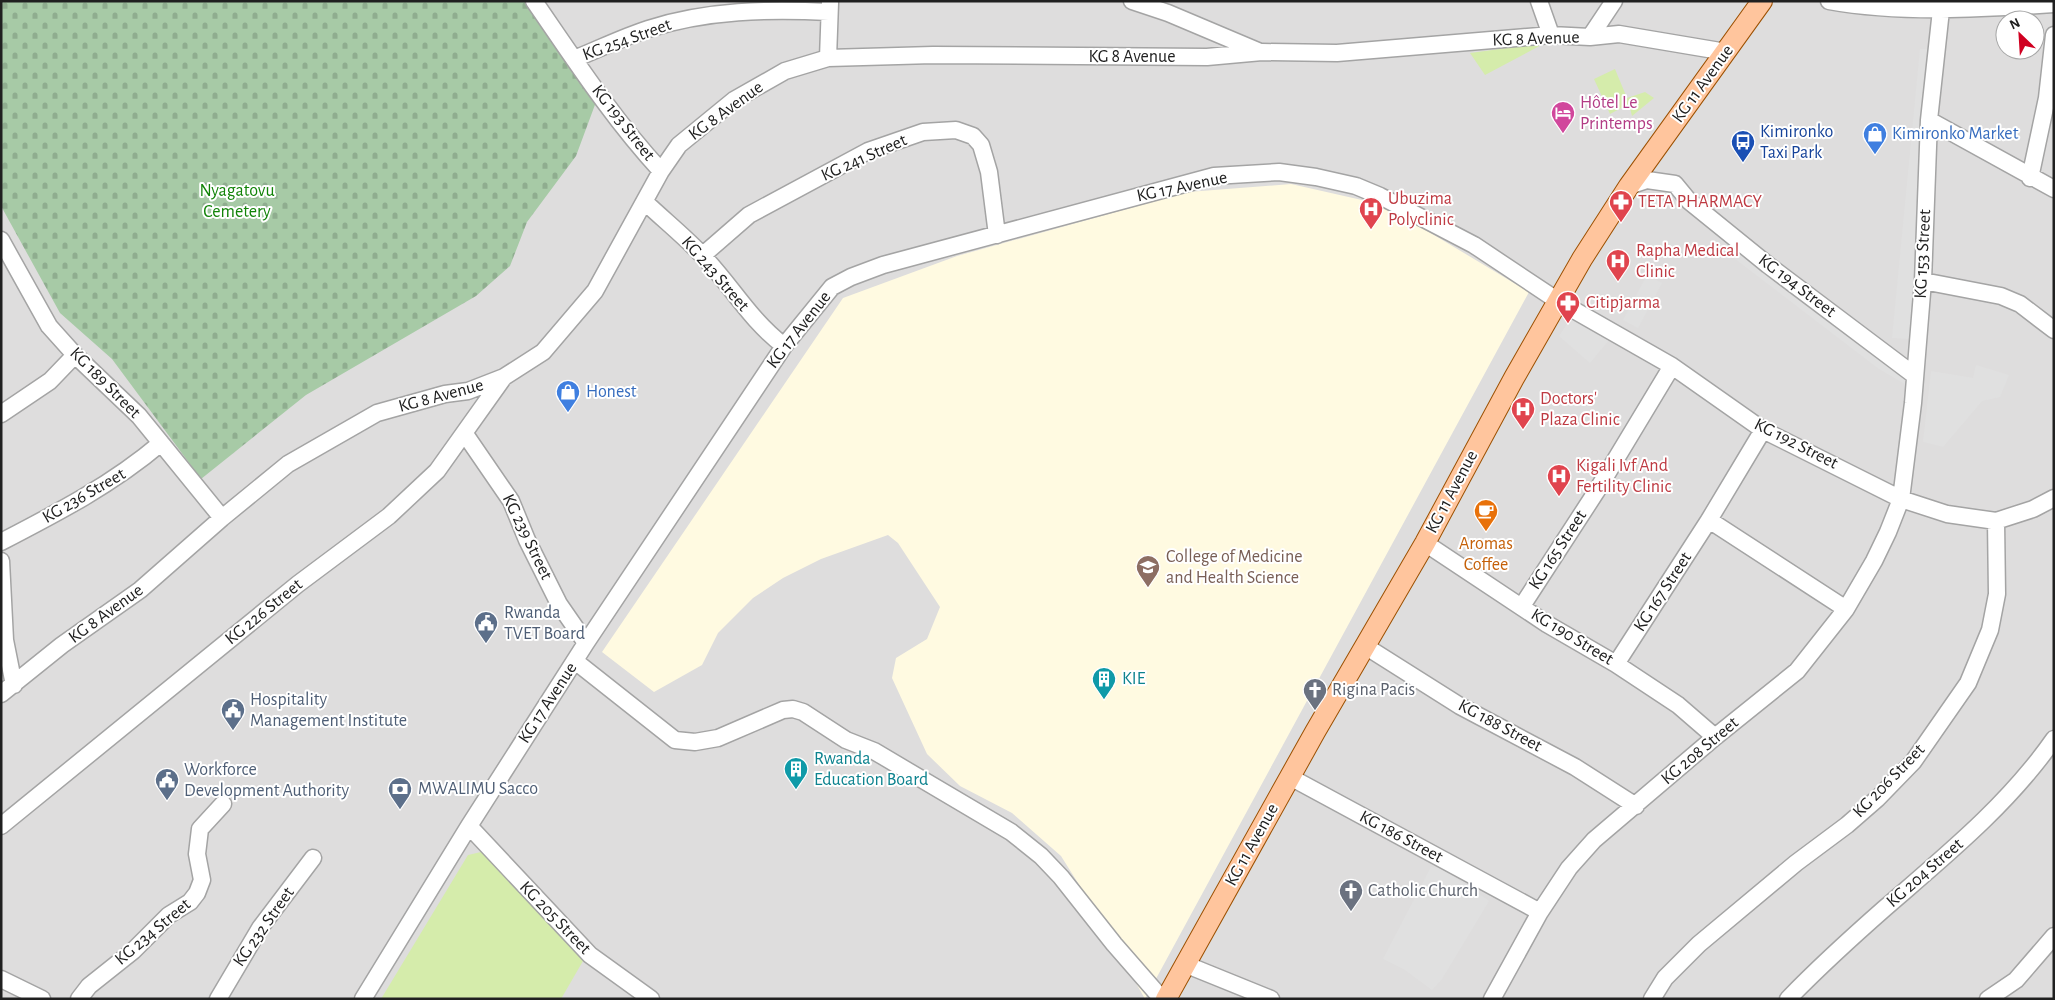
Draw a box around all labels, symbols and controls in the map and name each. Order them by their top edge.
north arrow [1995,10,2045,60]
street label: KG 254 Street [580,16,674,64]
text: N [2008,16,2022,33]
street label: KG 8 Avenue [1492,28,1580,50]
street label: KG 11 Avenue [1669,42,1737,126]
street label: KG 8 Avenue [1088,48,1176,66]
street label: KG 8 Avenue [685,78,767,144]
street label: KG 193 Street [588,82,658,164]
place label: Hôtel Le Printemps [1580,94,1653,133]
hotel icon: Hôtel Le Printemps [1550,100,1576,134]
shop icon: Kimironko Market [1862,121,1888,155]
place label: Kimironko Taxi Park [1760,123,1834,162]
place label: Kimironko Market [1892,125,2019,143]
bus stop icon: Kimironko Taxi Park [1730,129,1756,163]
street label: KG 241 Street [818,131,910,185]
street label: KG 17 Avenue [1135,169,1229,205]
park label: Nyagatovu Cemetery [199,182,275,221]
pharmacy icon: TETA PHARMACY [1608,189,1634,223]
place label: Ubuzima Polyclinic [1388,190,1454,229]
place label: TETA PHARMACY [1638,193,1762,211]
hospital icon: Ubuzima Polyclinic [1358,196,1384,230]
street label: KG 153 Street [1912,208,1934,299]
street label: KG 243 Street [678,233,752,315]
place label: Rapha Medical Clinic [1636,242,1739,281]
hospital icon: Rapha Medical Clinic [1605,248,1631,282]
street label: KG 194 Street [1755,251,1839,321]
street label: KG 17 Avenue [763,288,835,372]
pharmacy icon: Citipjarma [1555,290,1581,324]
place label: Citipjarma [1586,294,1660,312]
street label: KG 189 Street [66,344,144,422]
street label: KG 8 Avenue [397,376,485,416]
shop icon: Honest [555,379,581,413]
place label: Honest [586,383,637,401]
place label: Doctors' Plaza Clinic [1540,390,1620,429]
hospital icon: Doctors' Plaza Clinic [1510,396,1536,430]
street label: KG 192 Street [1751,415,1841,473]
street label: KG 11 Avenue [1423,448,1481,536]
place label: Kigali Ivf And Fertility Clinic [1576,457,1671,496]
hospital icon: Kigali Ivf And Fertility Clinic [1546,463,1572,497]
street label: KG 236 Street [39,465,129,527]
street label: KG 239 Street [499,491,556,583]
cafe icon: Aromas Coffee [1473,498,1499,532]
street label: KG 165 Street [1526,507,1590,593]
place label: Aromas Coffee [1459,535,1513,574]
place label: College of Medicine and Health Science [1166,548,1302,587]
street label: KG 167 Street [1631,549,1695,635]
school or university icon: College of Medicine and Health Science [1135,554,1161,588]
street label: KG 226 Street [222,575,306,648]
street label: KG 8 Avenue [65,581,147,647]
place label: Rwanda TVET Board [504,604,585,643]
street label: KG 190 Street [1528,605,1617,669]
public building icon: Rwanda TVET Board [473,610,499,644]
street label: KG 17 Avenue [515,659,581,747]
building icon: KIE [1091,666,1117,700]
place label: KIE [1122,670,1146,688]
church icon: Rigina Pacis [1302,677,1328,711]
place label: Rigina Pacis [1332,681,1415,699]
place label: Hospitality Management Institute [250,691,407,730]
street label: KG 188 Street [1455,696,1545,756]
public building icon: Hospitality Management Institute [220,697,246,731]
street label: KG 208 Street [1658,713,1742,788]
street label: KG 206 Street [1850,740,1929,821]
place label: Rwanda Education Board [814,750,928,789]
building icon: Rwanda Education Board [783,756,809,790]
place label: Workforce Development Authority [184,761,349,800]
public building icon: Workforce Development Authority [154,767,180,801]
bank icon: MWALIMU Sacco [387,776,413,810]
place label: MWALIMU Sacco [418,780,538,798]
street label: KG 11 Avenue [1222,801,1282,889]
street label: KG 186 Street [1356,808,1446,867]
street label: KG 204 Street [1883,835,1967,911]
street label: KG 205 Street [516,878,594,958]
church icon: Catholic Church [1338,878,1364,912]
place label: Catholic Church [1368,882,1478,900]
street label: KG 232 Street [230,884,298,970]
street label: KG 234 Street [112,895,195,969]

